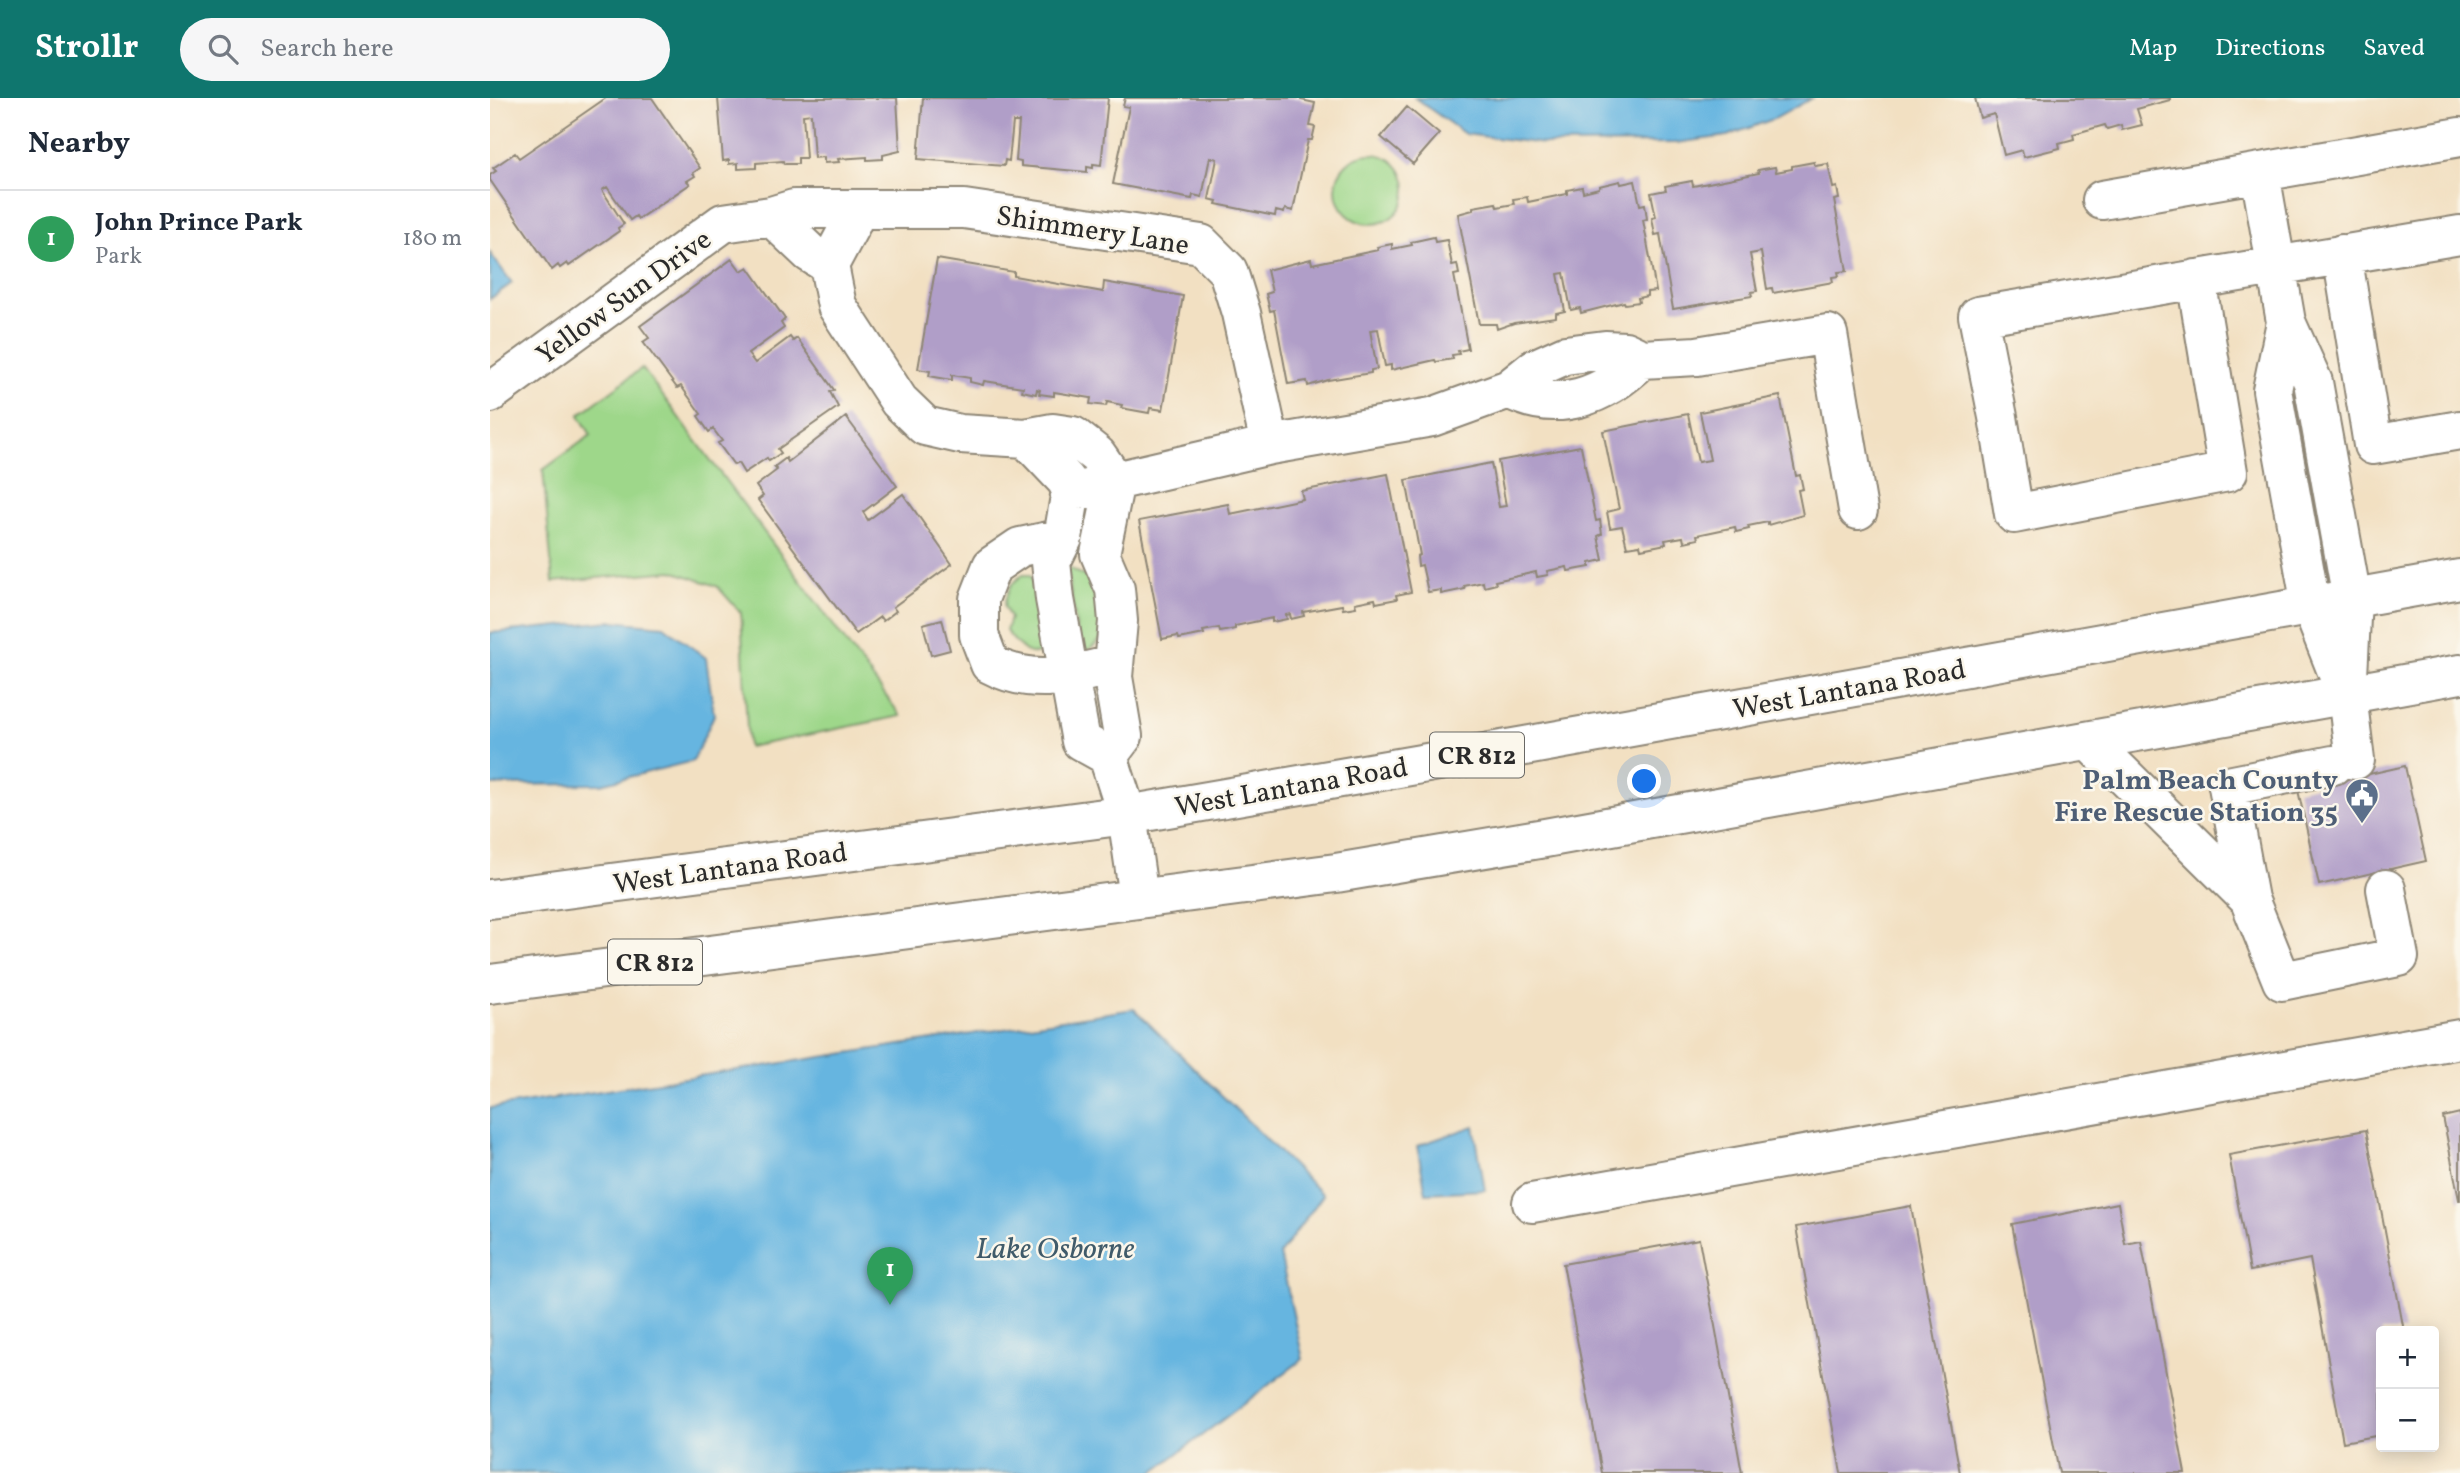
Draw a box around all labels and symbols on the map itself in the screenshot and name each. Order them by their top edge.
street label: Shimmery Lane [993,197,1192,266]
street label: Yellow Sun Drive [529,221,720,375]
street label: West Lantana Road [1730,651,1969,730]
road number: CR 812 [1430,733,1524,778]
street label: West Lantana Road [1172,749,1411,828]
place label: Palm Beach County Fire Rescue Station 35 [2054,762,2338,833]
your location [1627,764,1661,798]
public building icon: Palm Beach County Fire Rescue Station 35 [2343,776,2381,825]
street label: West Lantana Road [611,834,850,905]
road number: CR 812 [608,940,702,984]
water label: Lake Osborne [976,1229,1134,1271]
pin: 1 [867,1247,913,1305]

